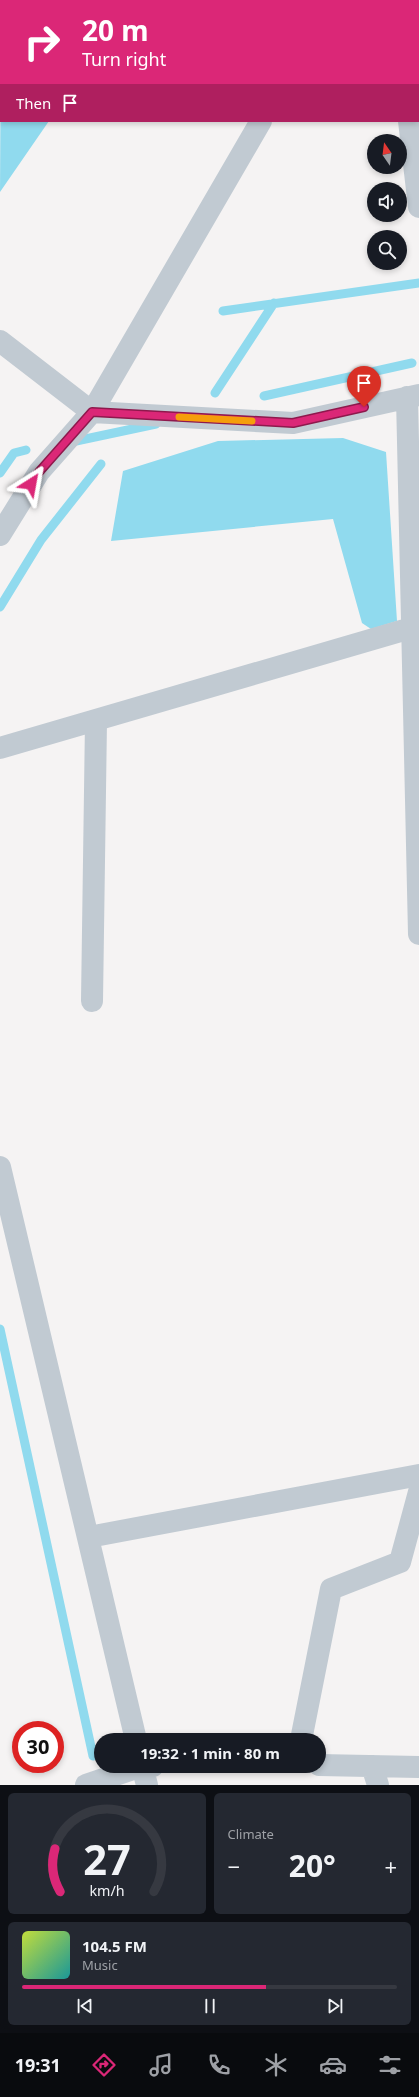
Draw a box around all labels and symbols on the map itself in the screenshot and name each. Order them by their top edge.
north arrow [367,134,407,174]
pin [347,366,381,407]
position arrow [10,463,52,505]
speed limit sign: 30 [12,1721,64,1773]

